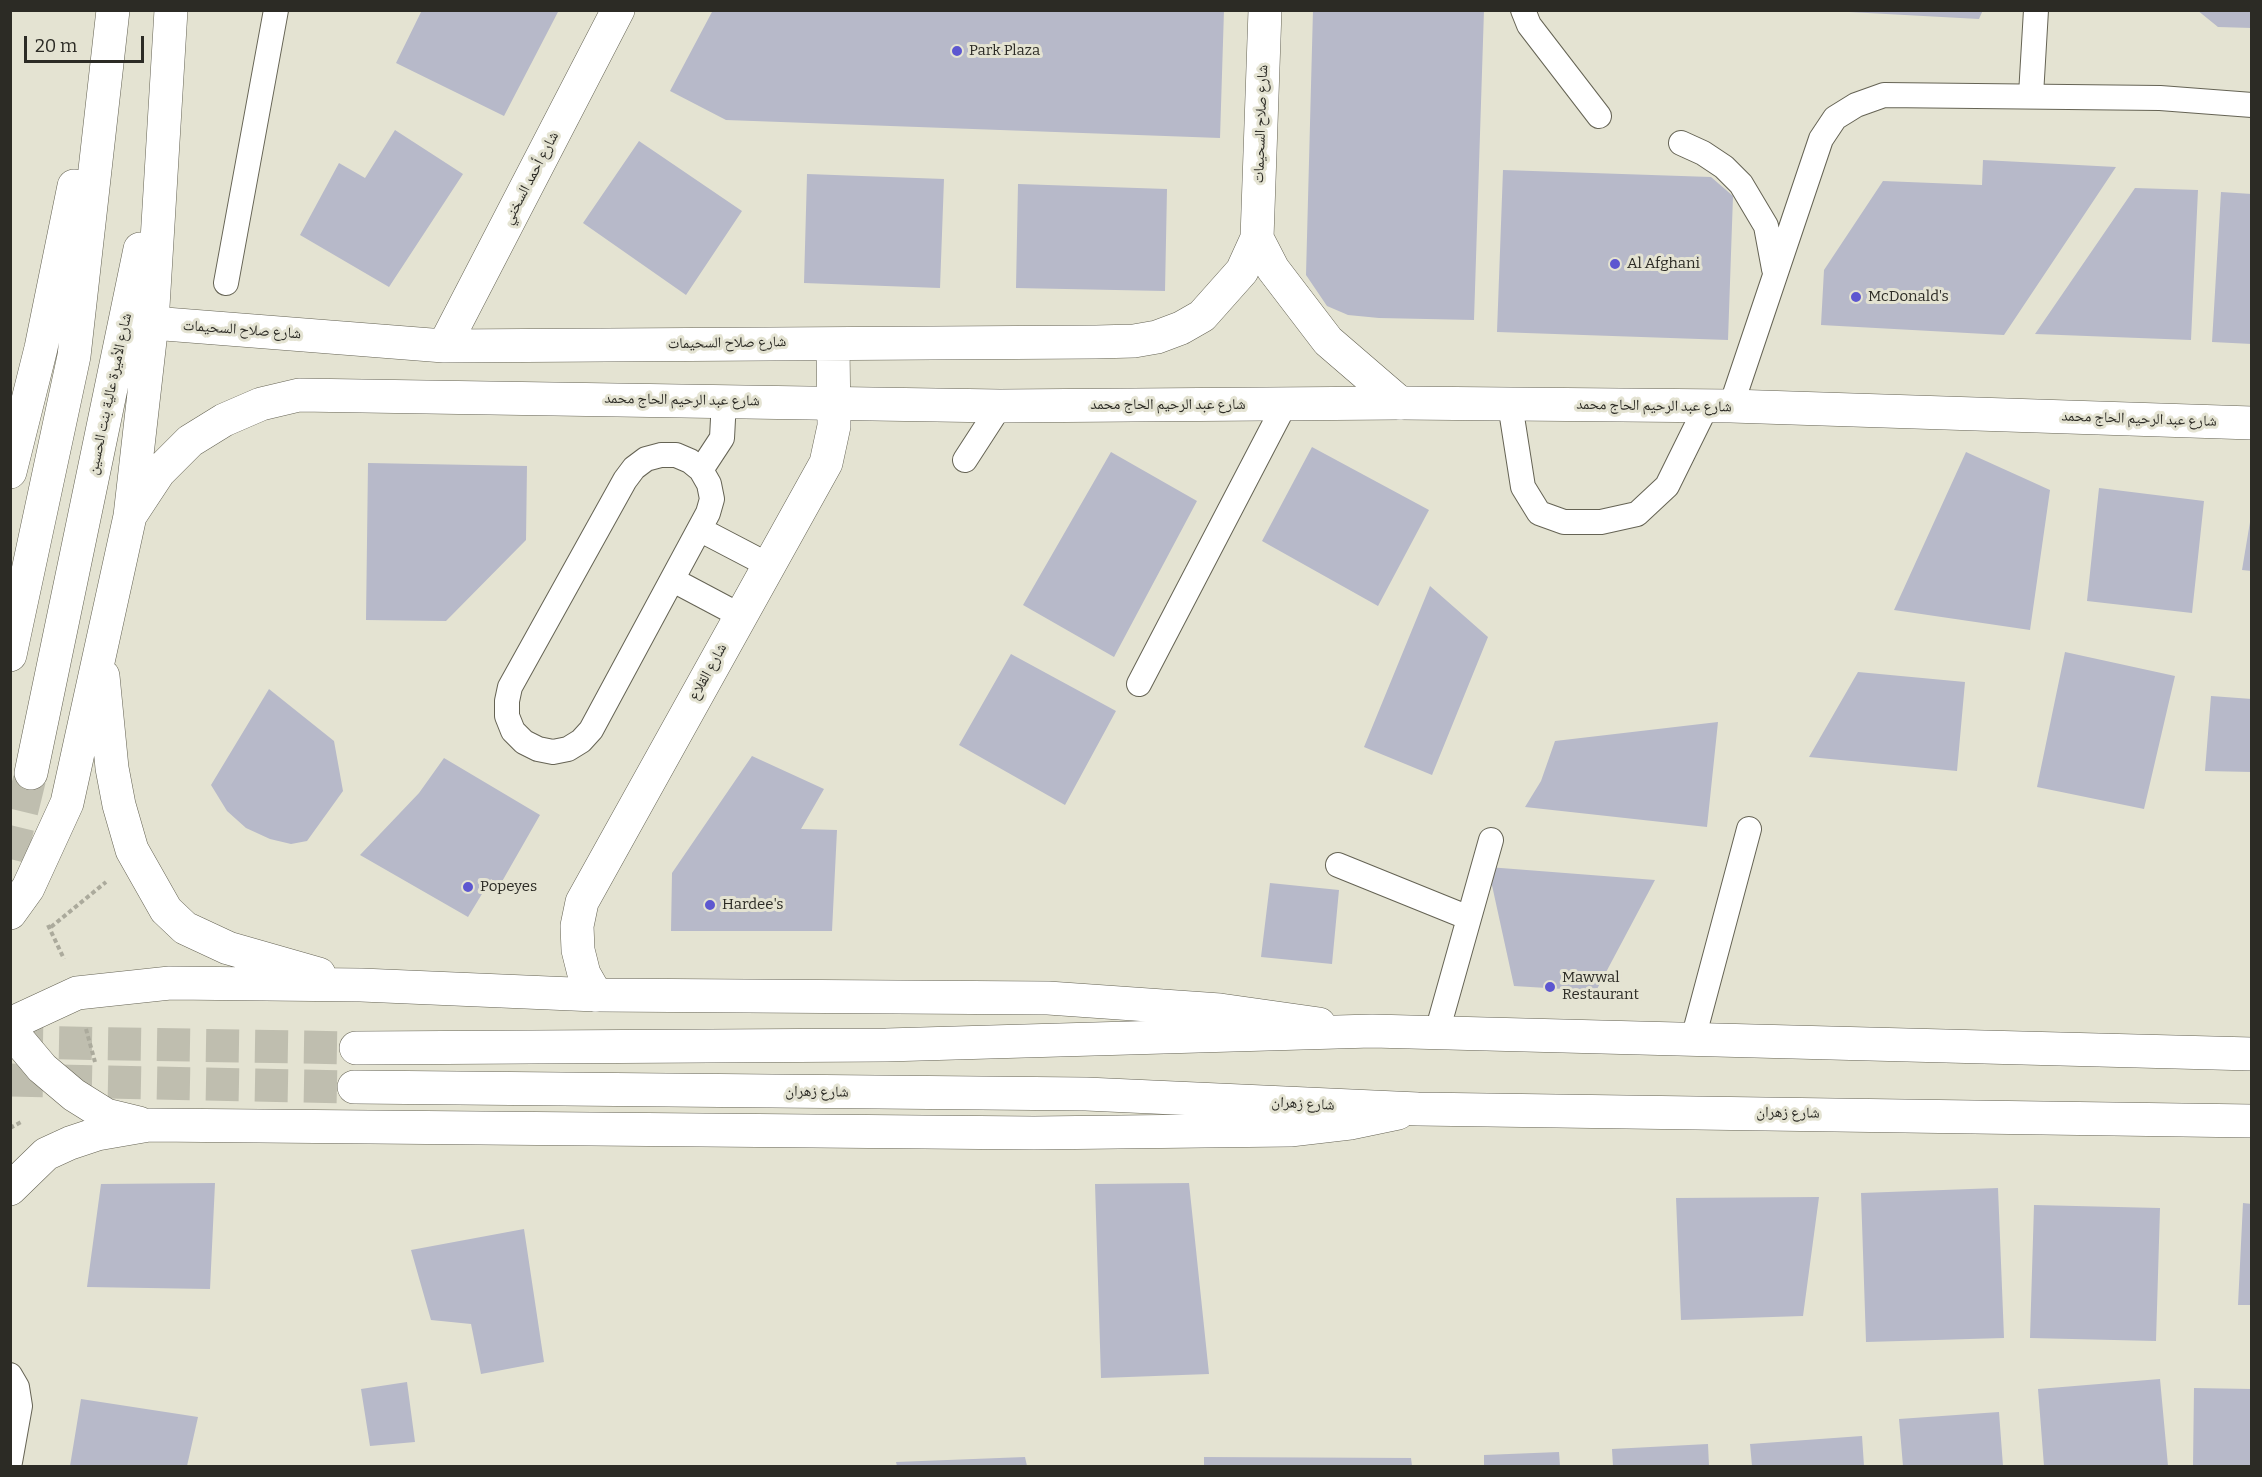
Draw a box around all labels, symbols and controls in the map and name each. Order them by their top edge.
scale bar [27,24,147,62]
text: 20 m [35,35,77,57]
place label: Park Plaza [969,42,1040,60]
marker: Park Plaza [950,44,964,58]
street label: شارع صلاح السحيمات [1250,64,1272,184]
street label: شارع أحمد السخني [499,129,563,227]
place label: Al Afghani [1627,255,1700,273]
marker: Al Afghani [1608,257,1622,271]
place label: McDonald's [1868,288,1949,306]
marker: McDonald's [1849,290,1863,304]
street label: شارع الأميرة عالية بنت الحسين [84,312,136,476]
street label: شارع صلاح السحيمات [182,317,302,343]
street label: شارع صلاح السحيمات [668,333,786,353]
street label: شارع عبد الرحيم الحاج محمد [604,390,760,410]
street label: شارع عبد الرحيم الحاج محمد [1090,396,1246,414]
street label: شارع عبد الرحيم الحاج محمد [1576,396,1732,416]
street label: شارع عبد الرحيم الحاج محمد [2061,407,2217,431]
street label: شارع القلاع [685,640,731,704]
place label: Popeyes [480,878,537,896]
marker: Popeyes [461,880,475,894]
place label: Hardee's [722,896,783,914]
marker: Hardee's [703,898,717,912]
place label: Mawwal Restaurant [1562,969,1639,1004]
marker: Mawwal Restaurant [1543,980,1557,994]
street label: شارع زهران [785,1082,849,1102]
street label: شارع زهران [1271,1093,1335,1115]
street label: شارع زهران [1756,1103,1820,1123]

